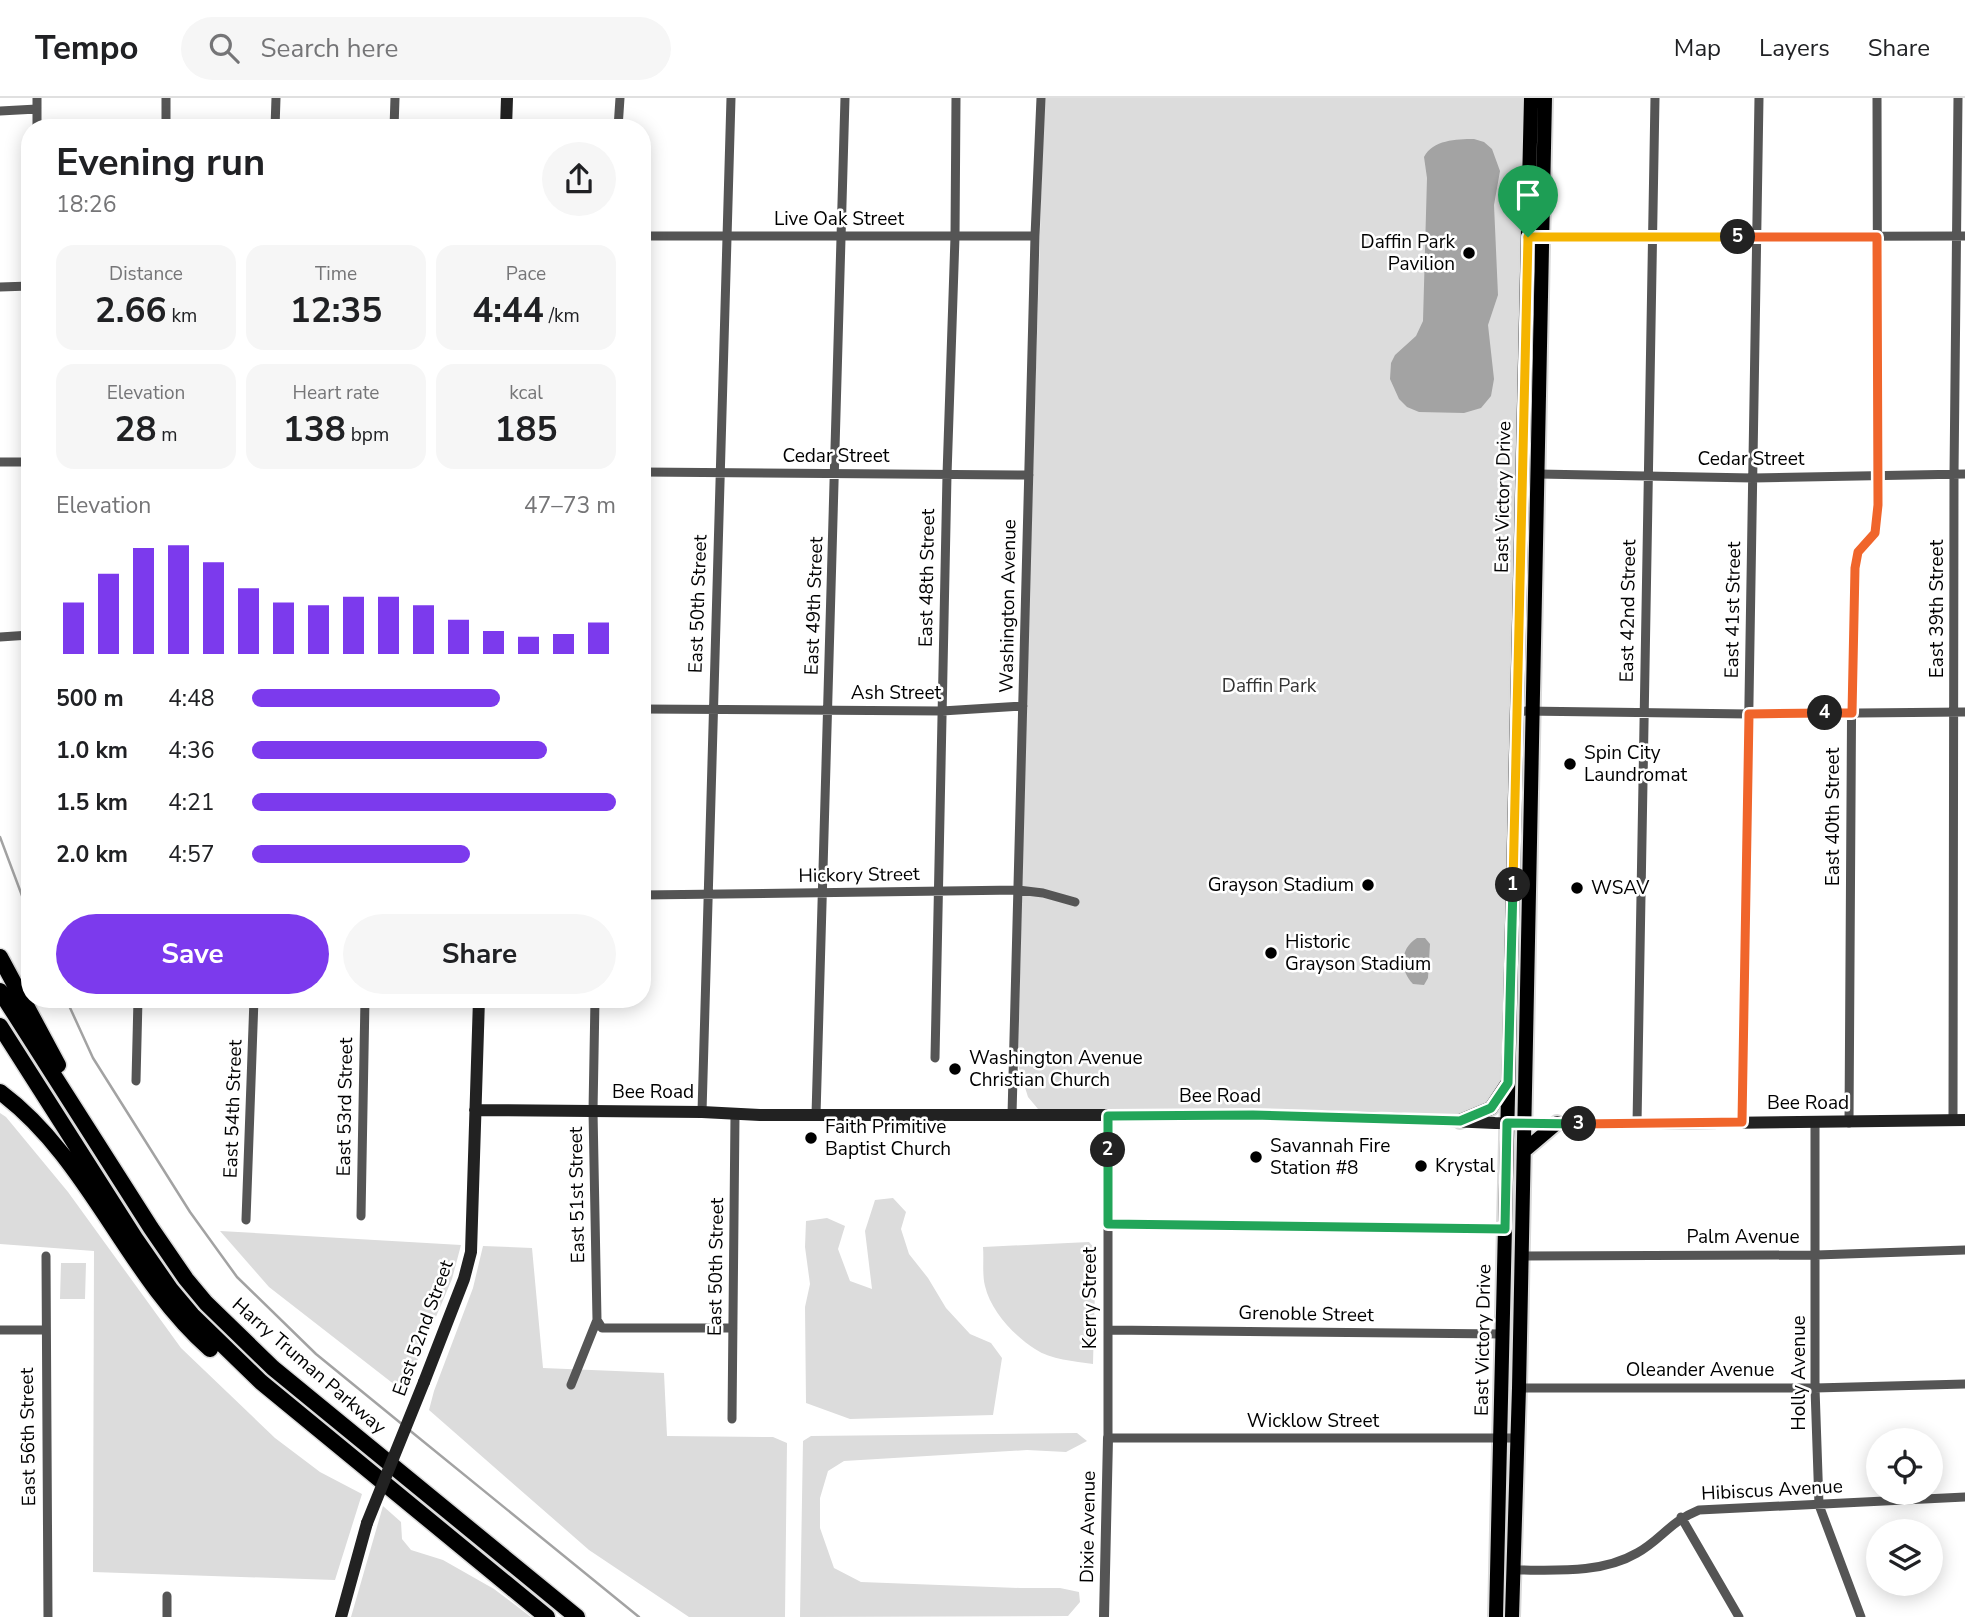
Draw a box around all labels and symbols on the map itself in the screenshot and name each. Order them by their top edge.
pin [1498,165,1558,237]
street label: Live Oak Street [774,206,904,232]
pin: 5 [1720,220,1756,254]
place label: Daffin Park Pavilion [1361,229,1455,277]
marker: Daffin Park Pavilion [1461,245,1477,261]
street label: East Victory Drive [1489,421,1517,573]
street label: Cedar Street [783,443,890,469]
street label: Cedar Street [1698,446,1805,472]
street label: East 48th Street [913,508,941,647]
street label: Washington Avenue [993,519,1023,693]
street label: East 50th Street [683,534,713,674]
street label: East 49th Street [799,536,829,676]
street label: East 42nd Street [1614,539,1642,683]
street label: East 39th Street [1924,539,1950,678]
street label: East 41st Street [1719,541,1747,679]
park label: Daffin Park [1222,673,1317,699]
street label: Ash Street [851,680,942,706]
pin: 4 [1808,696,1842,730]
place label: Spin City Laundromat [1584,740,1687,788]
street label: East 40th Street [1820,747,1846,886]
marker: Spin City Laundromat [1562,756,1578,772]
street label: Hickory Street [798,861,920,889]
pin: 1 [1496,868,1530,902]
place label: Grayson Stadium [1208,872,1354,898]
place label: WSAV [1591,875,1650,901]
marker: Grayson Stadium [1360,877,1376,893]
marker: WSAV [1569,880,1585,896]
place label: Historic Grayson Stadium [1285,929,1431,977]
marker: Historic Grayson Stadium [1263,945,1279,961]
street label: East 53rd Street [331,1037,359,1177]
street label: East 54th Street [218,1039,248,1179]
place label: Washington Avenue Christian Church [969,1045,1143,1093]
marker: Washington Avenue Christian Church [947,1061,963,1077]
street label: Bee Road [612,1079,694,1105]
street label: Bee Road [1179,1083,1261,1109]
street label: Bee Road [1767,1090,1849,1116]
pin: 3 [1562,1107,1596,1142]
place label: Faith Primitive Baptist Church [825,1114,951,1162]
street label: East 51st Street [563,1126,591,1264]
marker: Faith Primitive Baptist Church [803,1130,819,1146]
pin: 2 [1090,1132,1126,1168]
place label: Savannah Fire Station #8 [1270,1133,1390,1181]
marker: Savannah Fire Station #8 [1248,1149,1264,1165]
place label: Krystal [1435,1153,1496,1179]
marker: Krystal [1413,1158,1429,1174]
street label: East 50th Street [702,1197,730,1336]
street label: Palm Avenue [1686,1224,1800,1250]
street label: Kerry Street [1077,1246,1103,1349]
street label: East 52nd Street [386,1256,460,1400]
street label: East Victory Drive [1469,1264,1497,1416]
street label: Harry Truman Parkway [227,1292,392,1440]
street label: Grenoble Street [1238,1300,1374,1328]
street label: Holly Avenue [1786,1315,1812,1431]
street label: Oleander Avenue [1626,1357,1774,1383]
street label: East 56th Street [14,1367,42,1506]
street label: Wicklow Street [1247,1408,1379,1434]
street label: Dixie Avenue [1074,1471,1102,1583]
street label: Hibiscus Avenue [1701,1473,1843,1507]

